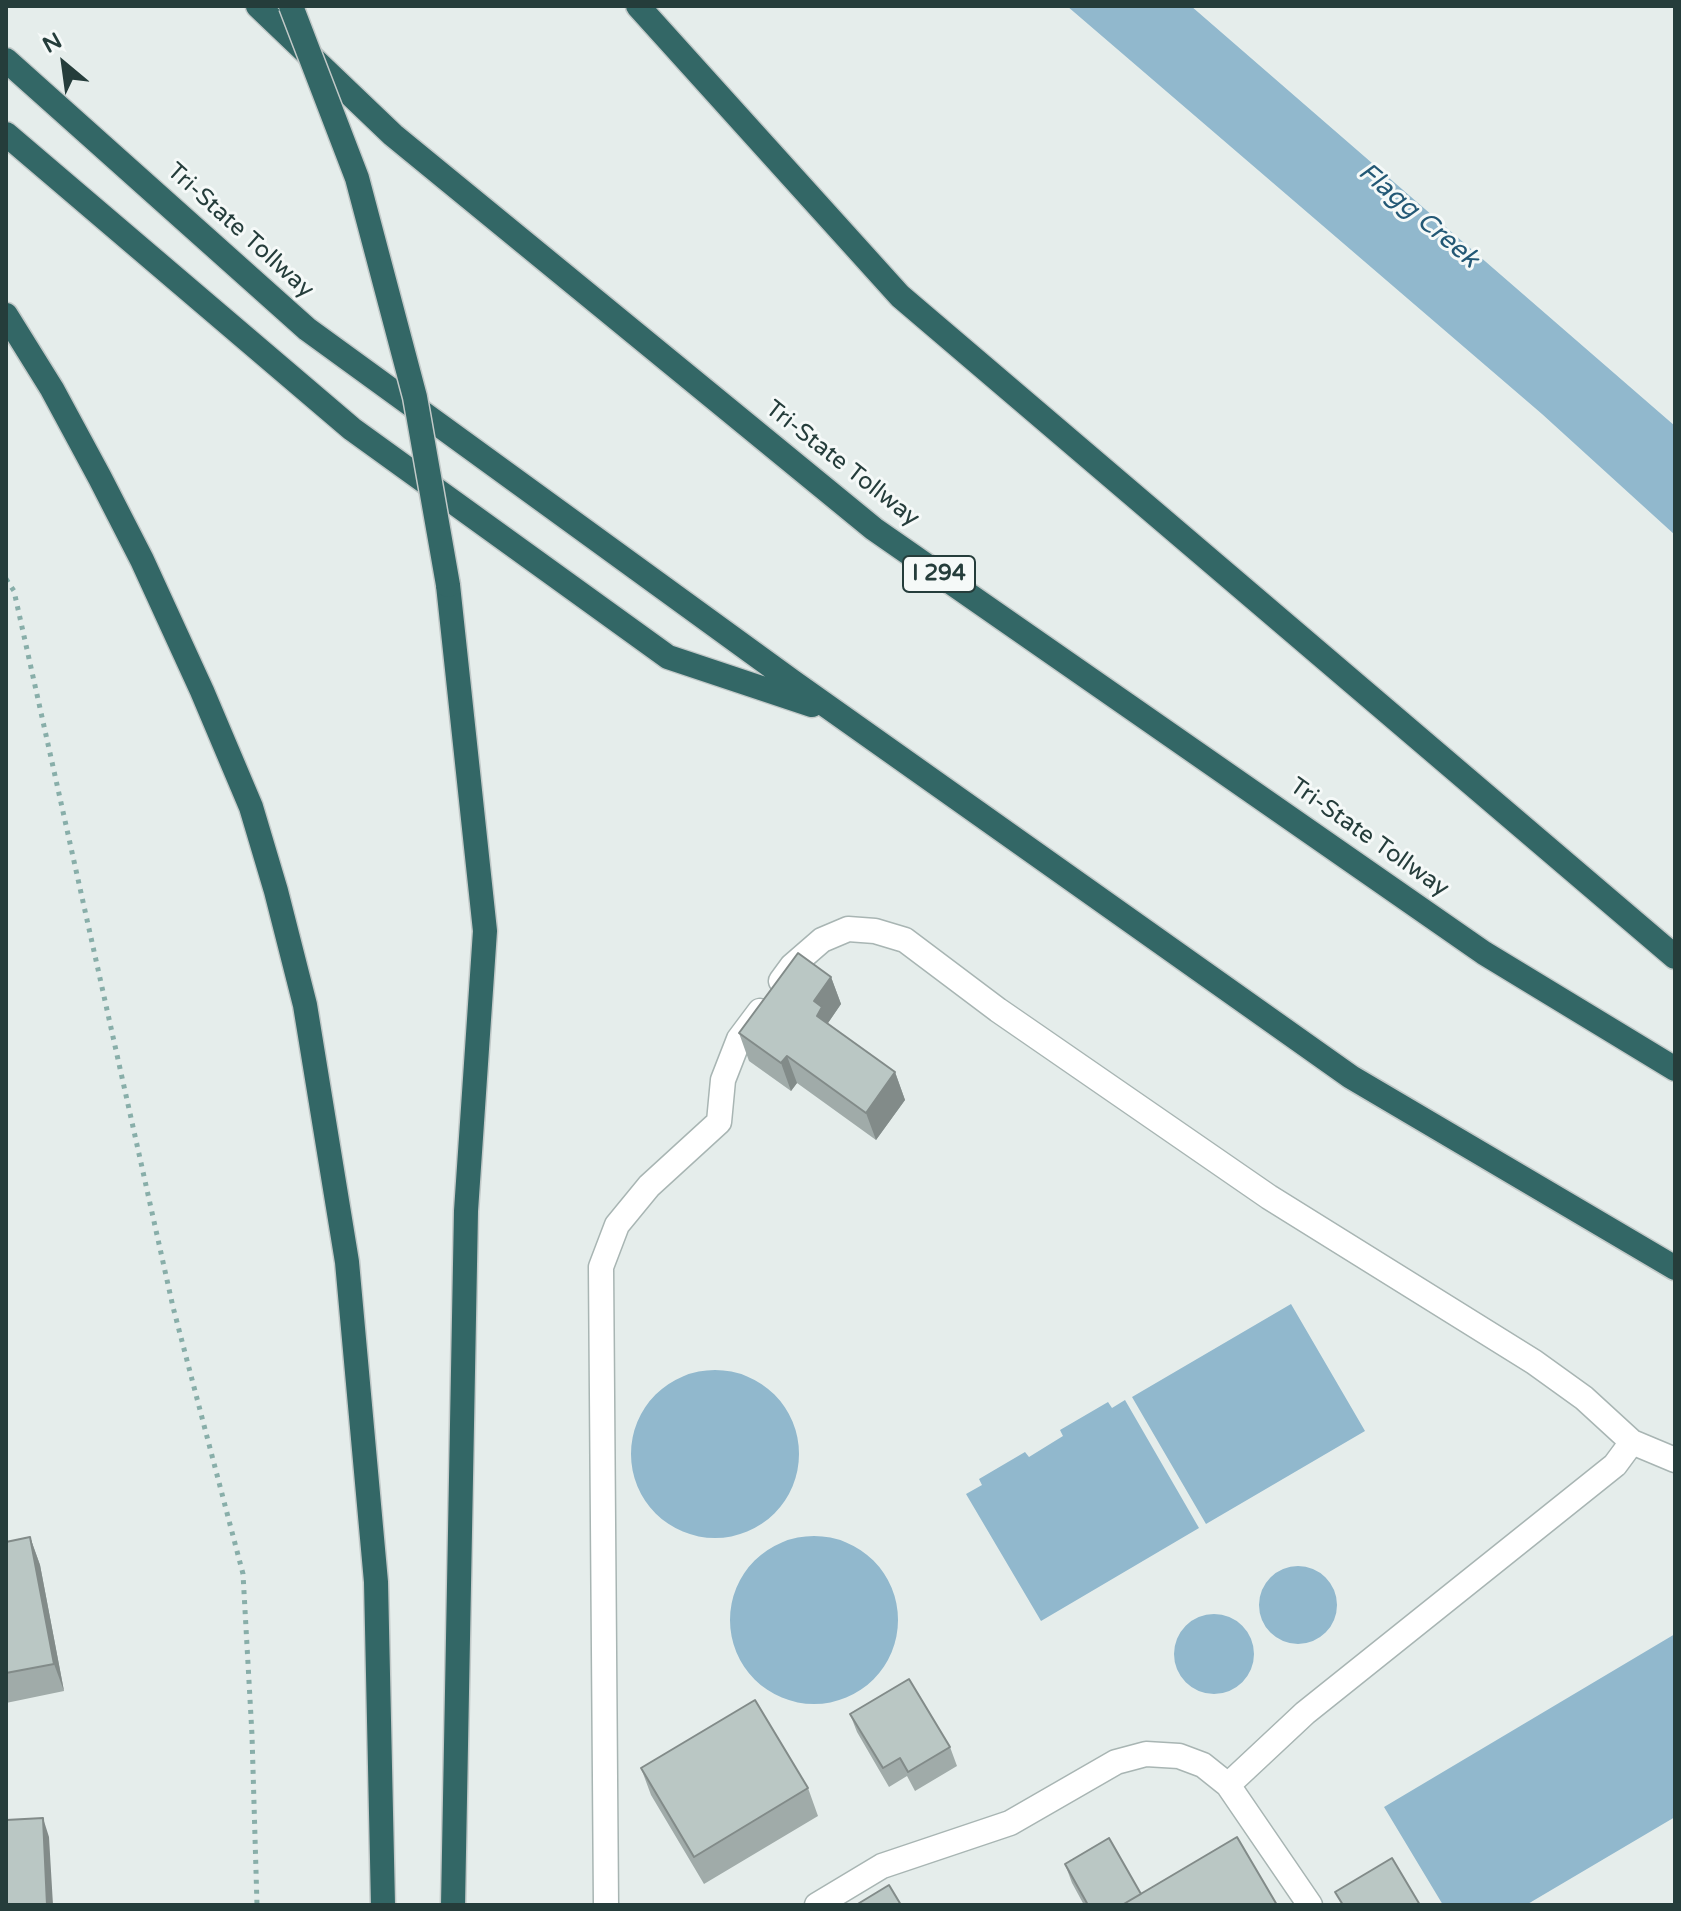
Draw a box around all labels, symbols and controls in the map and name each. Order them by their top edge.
north arrow [24,24,104,104]
text: N [38,27,66,59]
street label: Tri-State Tollway [161,157,319,305]
water label: Flagg Creek [1352,157,1484,275]
street label: Tri-State Tollway [759,395,925,533]
road number: I 294 [903,556,975,592]
street label: Tri-State Tollway [1284,772,1454,904]

